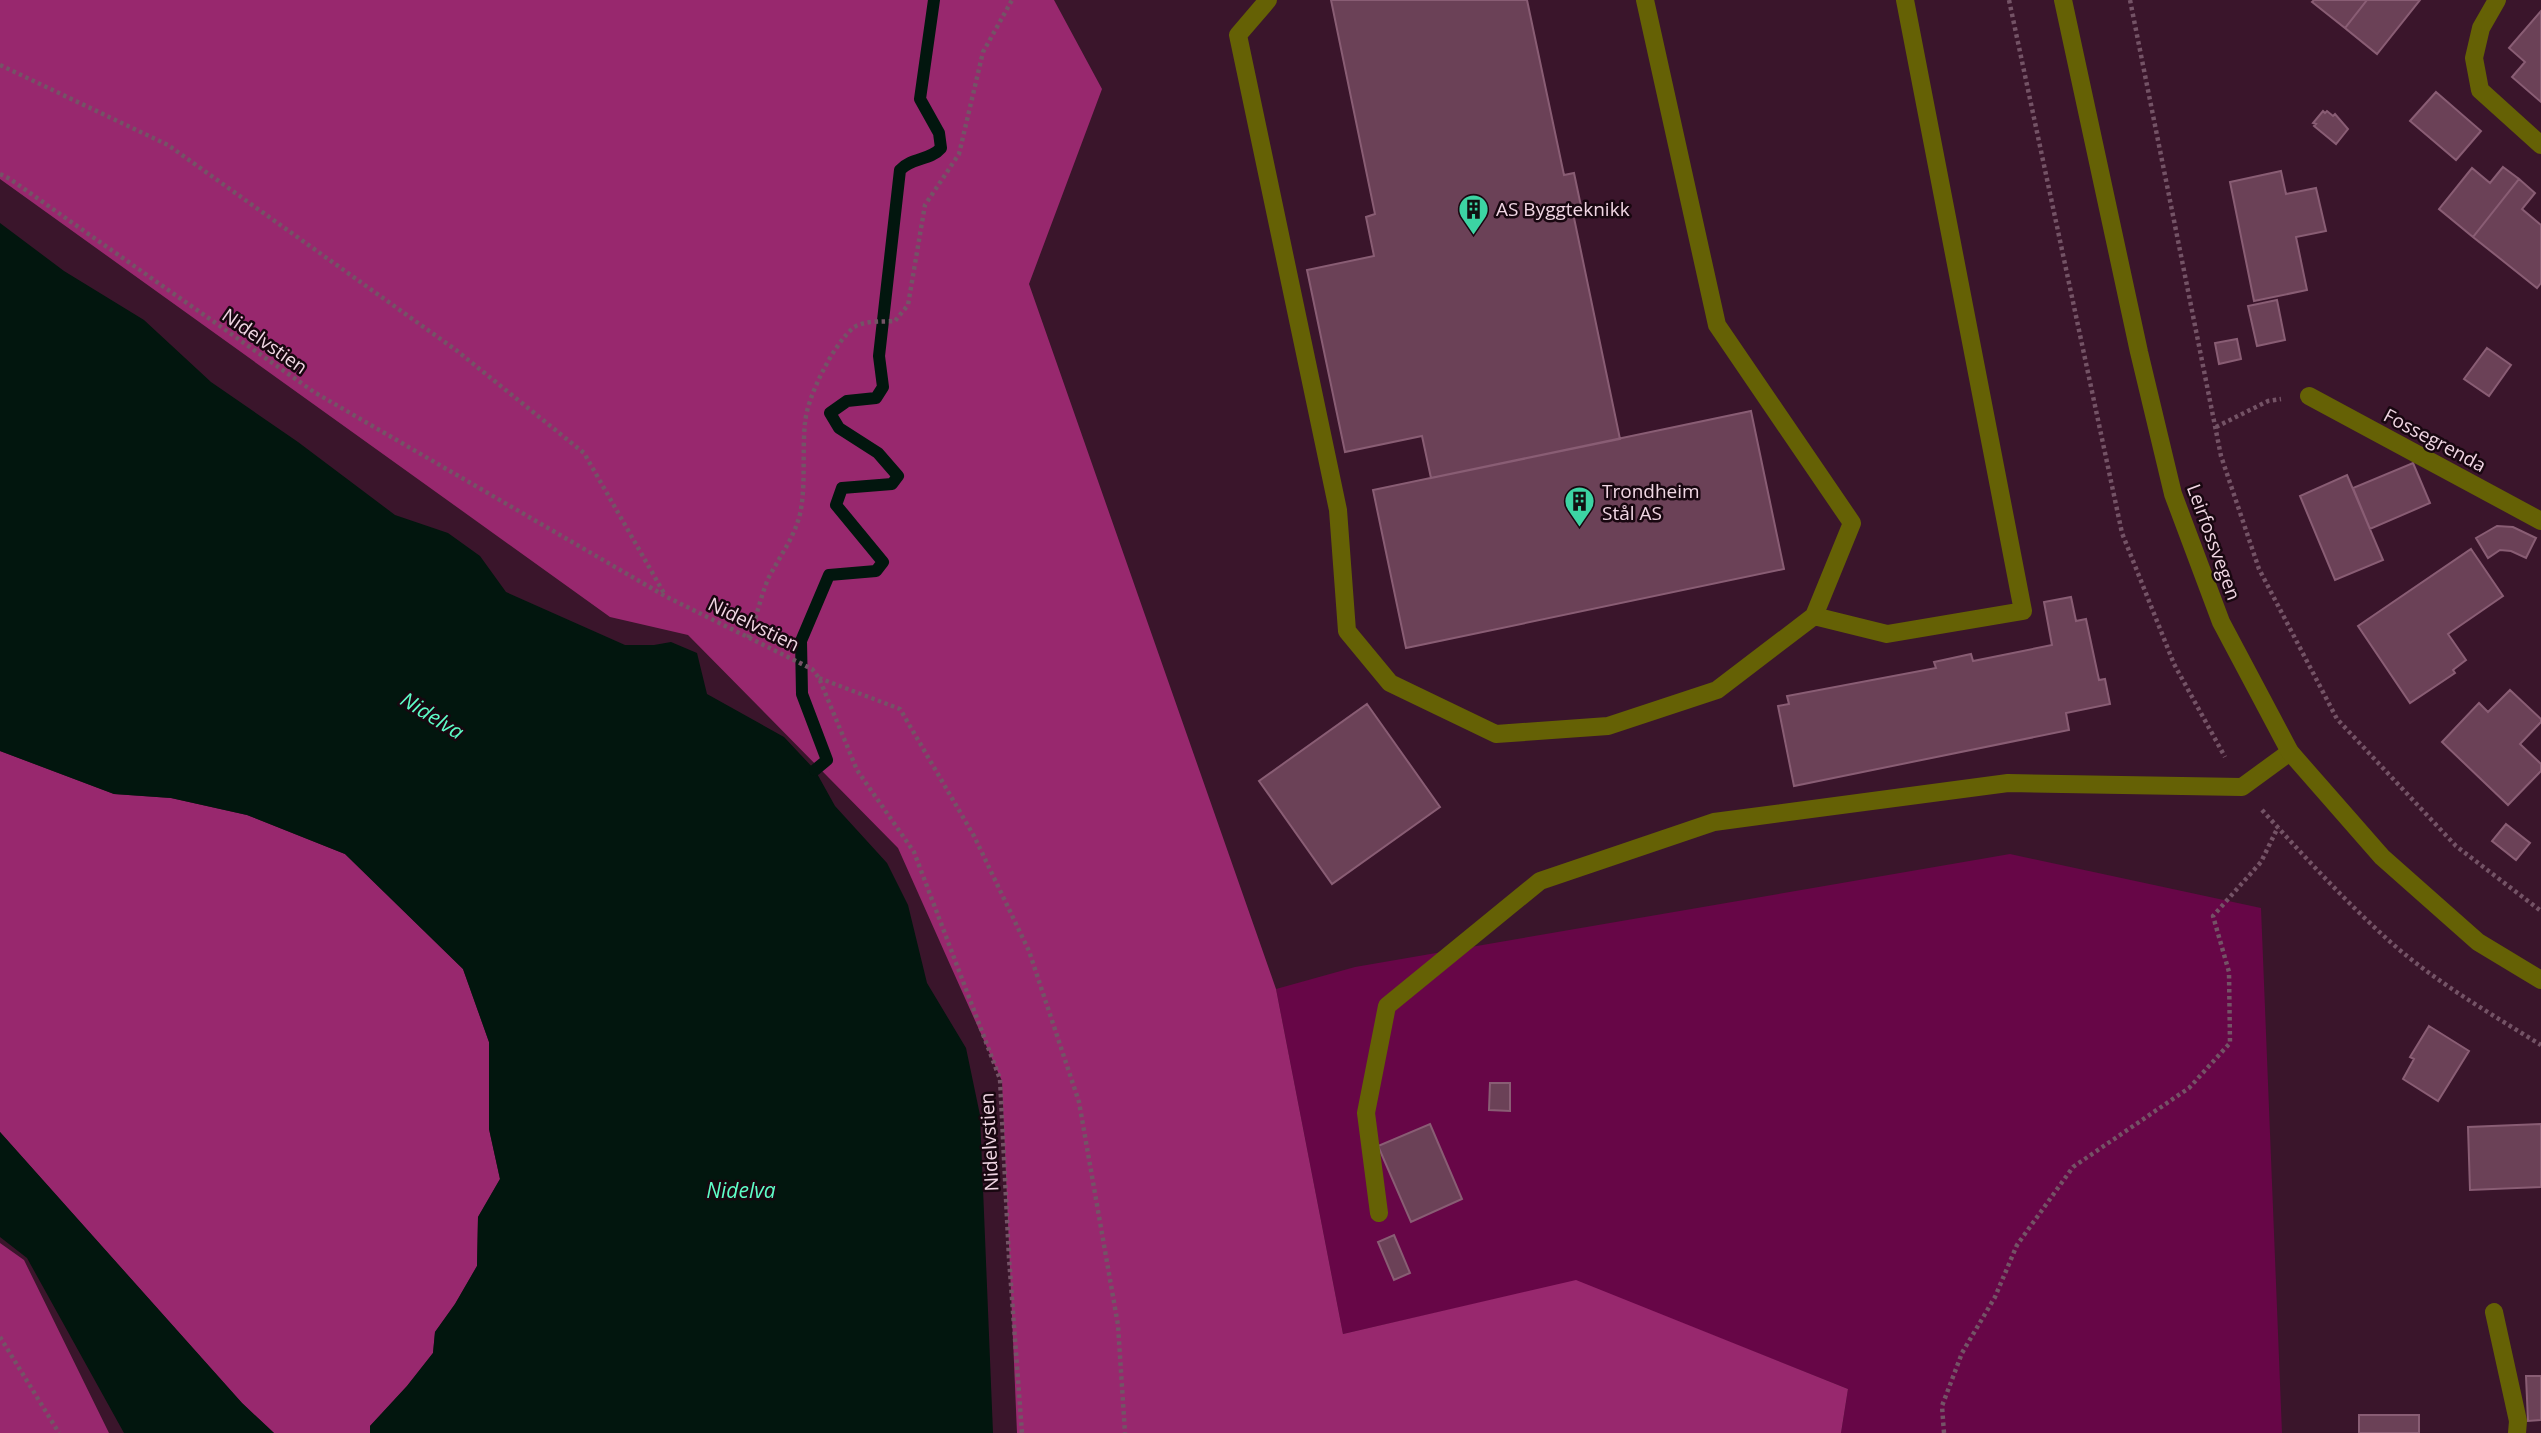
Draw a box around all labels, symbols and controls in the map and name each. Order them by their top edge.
building icon: AS Byggteknikk [1456,192,1490,236]
place label: AS Byggteknikk [1496,196,1630,222]
street label: Nidelvstien [217,302,313,380]
street label: Fossegrenda [2379,402,2491,478]
place label: Trondheim Stål AS [1602,478,1700,526]
street label: Leirfossvegen [2181,480,2247,604]
building icon: Trondheim Stål AS [1562,485,1596,529]
street label: Nidelvstien [704,591,804,657]
water label: Nidelva [396,685,470,746]
street label: Nidelvstien [973,1092,1005,1192]
water label: Nidelva [706,1176,776,1204]

